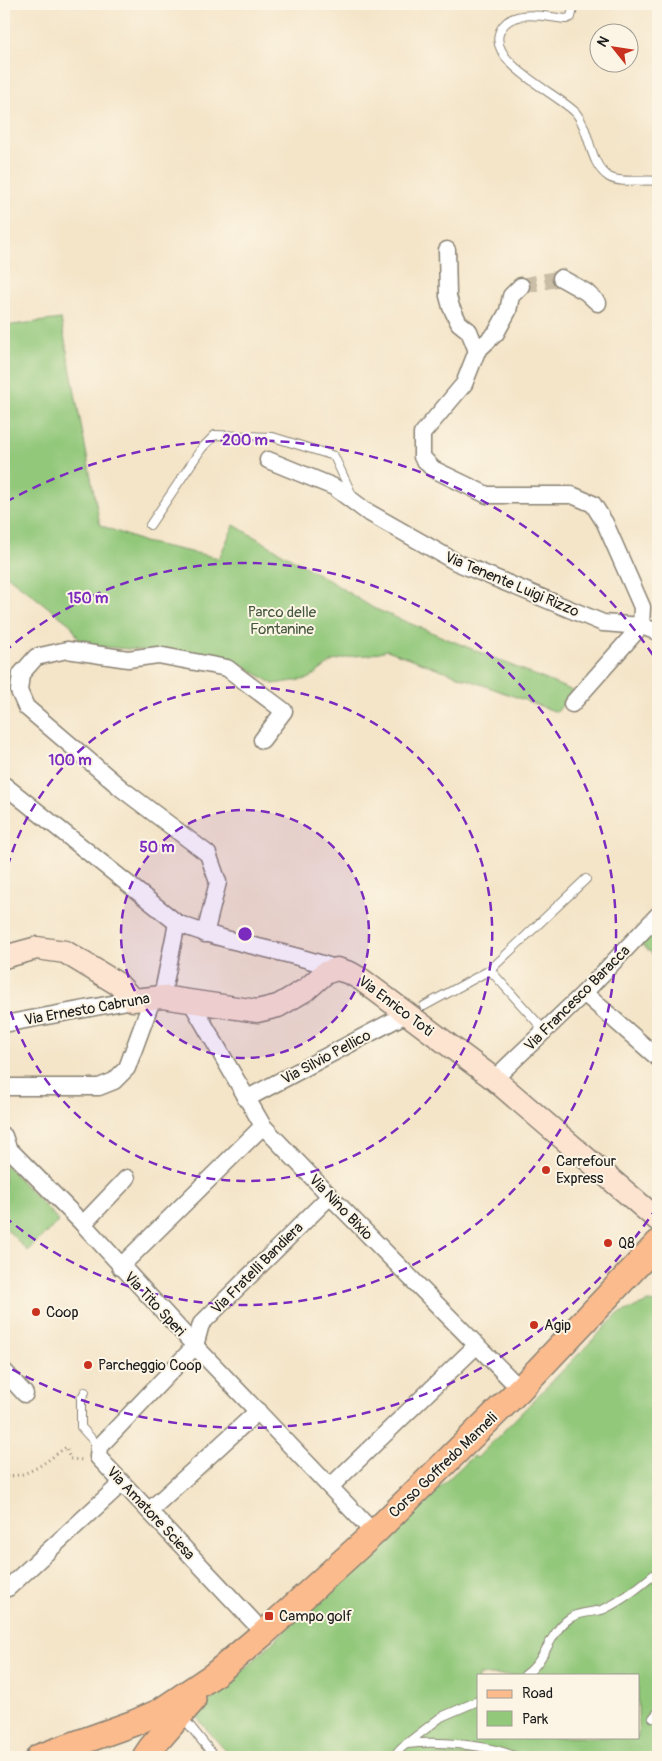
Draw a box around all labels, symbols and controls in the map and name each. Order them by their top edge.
north arrow [590,22,640,72]
text: N [593,33,613,50]
text: 200 m [222,431,268,450]
street label: Via Tenente Luigi Rizzo [442,548,582,621]
text: 150 m [68,589,108,608]
park label: Parco delle Fontanine [248,603,317,639]
text: 100 m [49,751,91,770]
text: 50 m [140,838,174,857]
centre of rings [236,925,254,943]
street label: Via Francesco Baracca [520,941,634,1055]
street label: Via Enrico Toti [354,972,437,1041]
street label: Via Ernesto Cabruna [23,989,151,1030]
street label: Via Silvio Pellico [278,1026,374,1089]
place label: Carrefour Express [556,1152,617,1188]
marker: Carrefour Express [540,1164,552,1176]
street label: Via Nino Bixio [305,1171,377,1244]
street label: Via Fratelli Bandiera [207,1218,307,1318]
place label: Q8 [618,1234,635,1253]
marker: Q8 [602,1237,614,1249]
street label: Via Tito Speri [120,1268,190,1341]
place label: Coop [46,1303,79,1322]
marker: Coop [30,1306,42,1318]
place label: Agip [544,1316,571,1335]
marker: Agip [528,1319,540,1331]
place label: Parcheggio Coop [98,1356,202,1375]
marker: Parcheggio Coop [82,1359,94,1371]
street label: Corso Goffredo Mameli [385,1408,502,1522]
street label: Via Amatore Sciesa [102,1463,199,1564]
place label: Campo golf [279,1607,352,1626]
marker: Campo golf [263,1610,275,1622]
legend [477,1674,640,1738]
text: Road [522,1684,553,1703]
text: Park [522,1710,549,1729]

